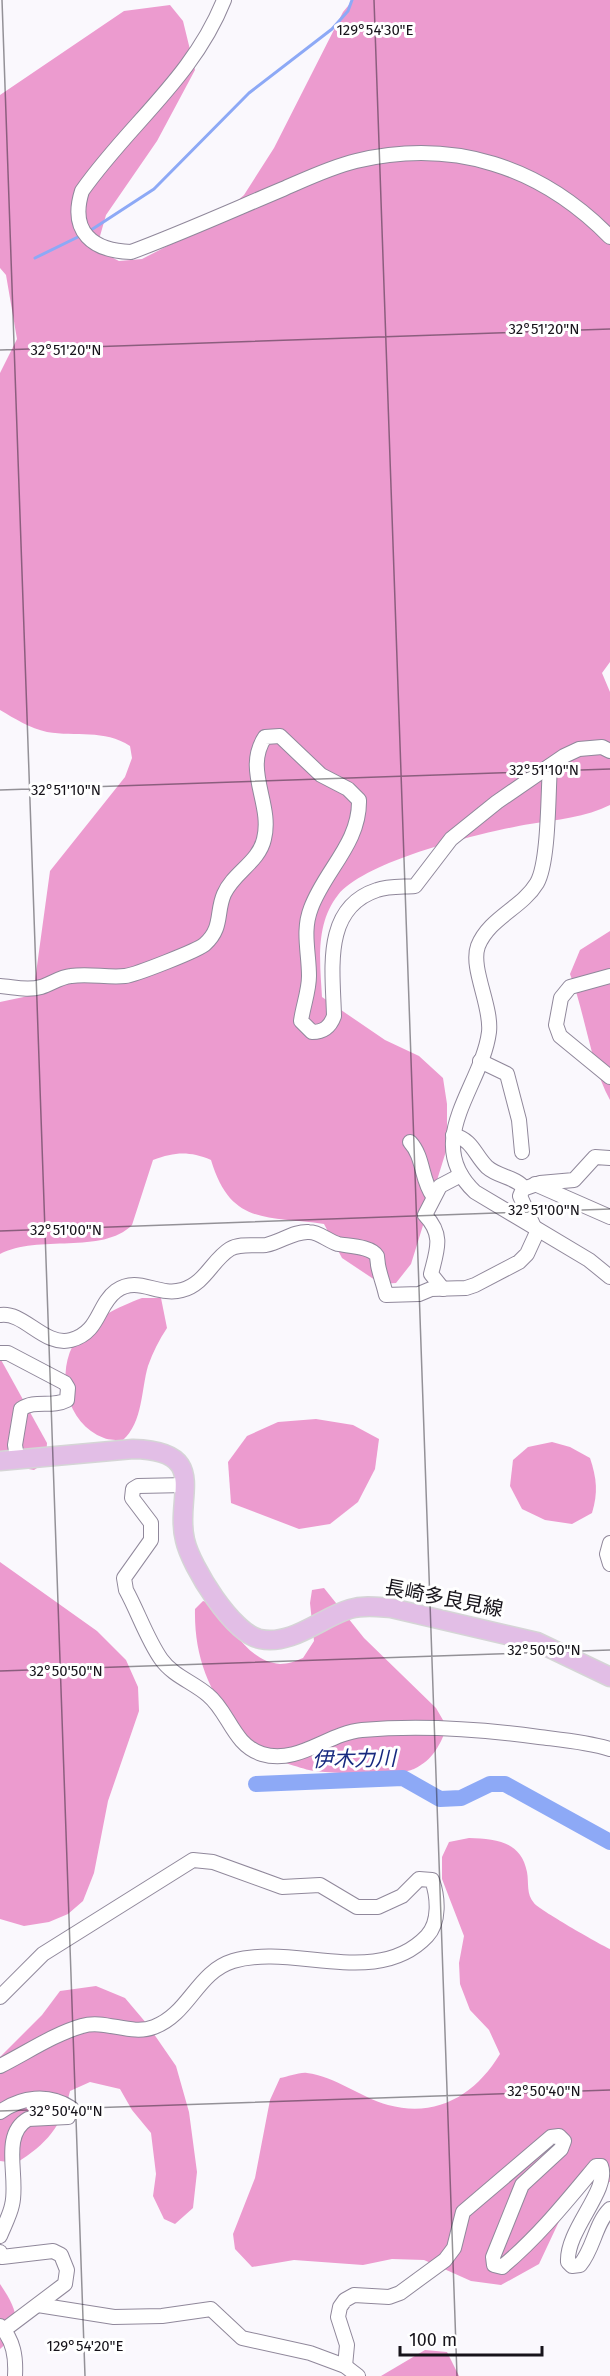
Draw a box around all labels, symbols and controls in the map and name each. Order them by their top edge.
text: 129°54'30"E [336,21,414,39]
text: 32°51'20"N [508,320,580,338]
text: 32°51'20"N [30,341,102,359]
text: 32°51'10"N [509,761,579,779]
text: 32°51'10"N [31,781,101,799]
text: 32°51'00"N [508,1201,580,1219]
text: 32°51'00"N [30,1221,102,1239]
street label: 長崎多良見線 [383,1575,505,1621]
text: 32°50'50"N [507,1641,581,1659]
text: 32°50'50"N [29,1662,103,1680]
water label: 伊木力川 [312,1745,398,1773]
text: 32°50'40"N [507,2082,581,2100]
text: 32°50'40"N [29,2102,103,2120]
scale bar [400,2319,542,2357]
text: 100 m [409,2329,457,2351]
text: 129°54'20"E [46,2337,124,2355]

